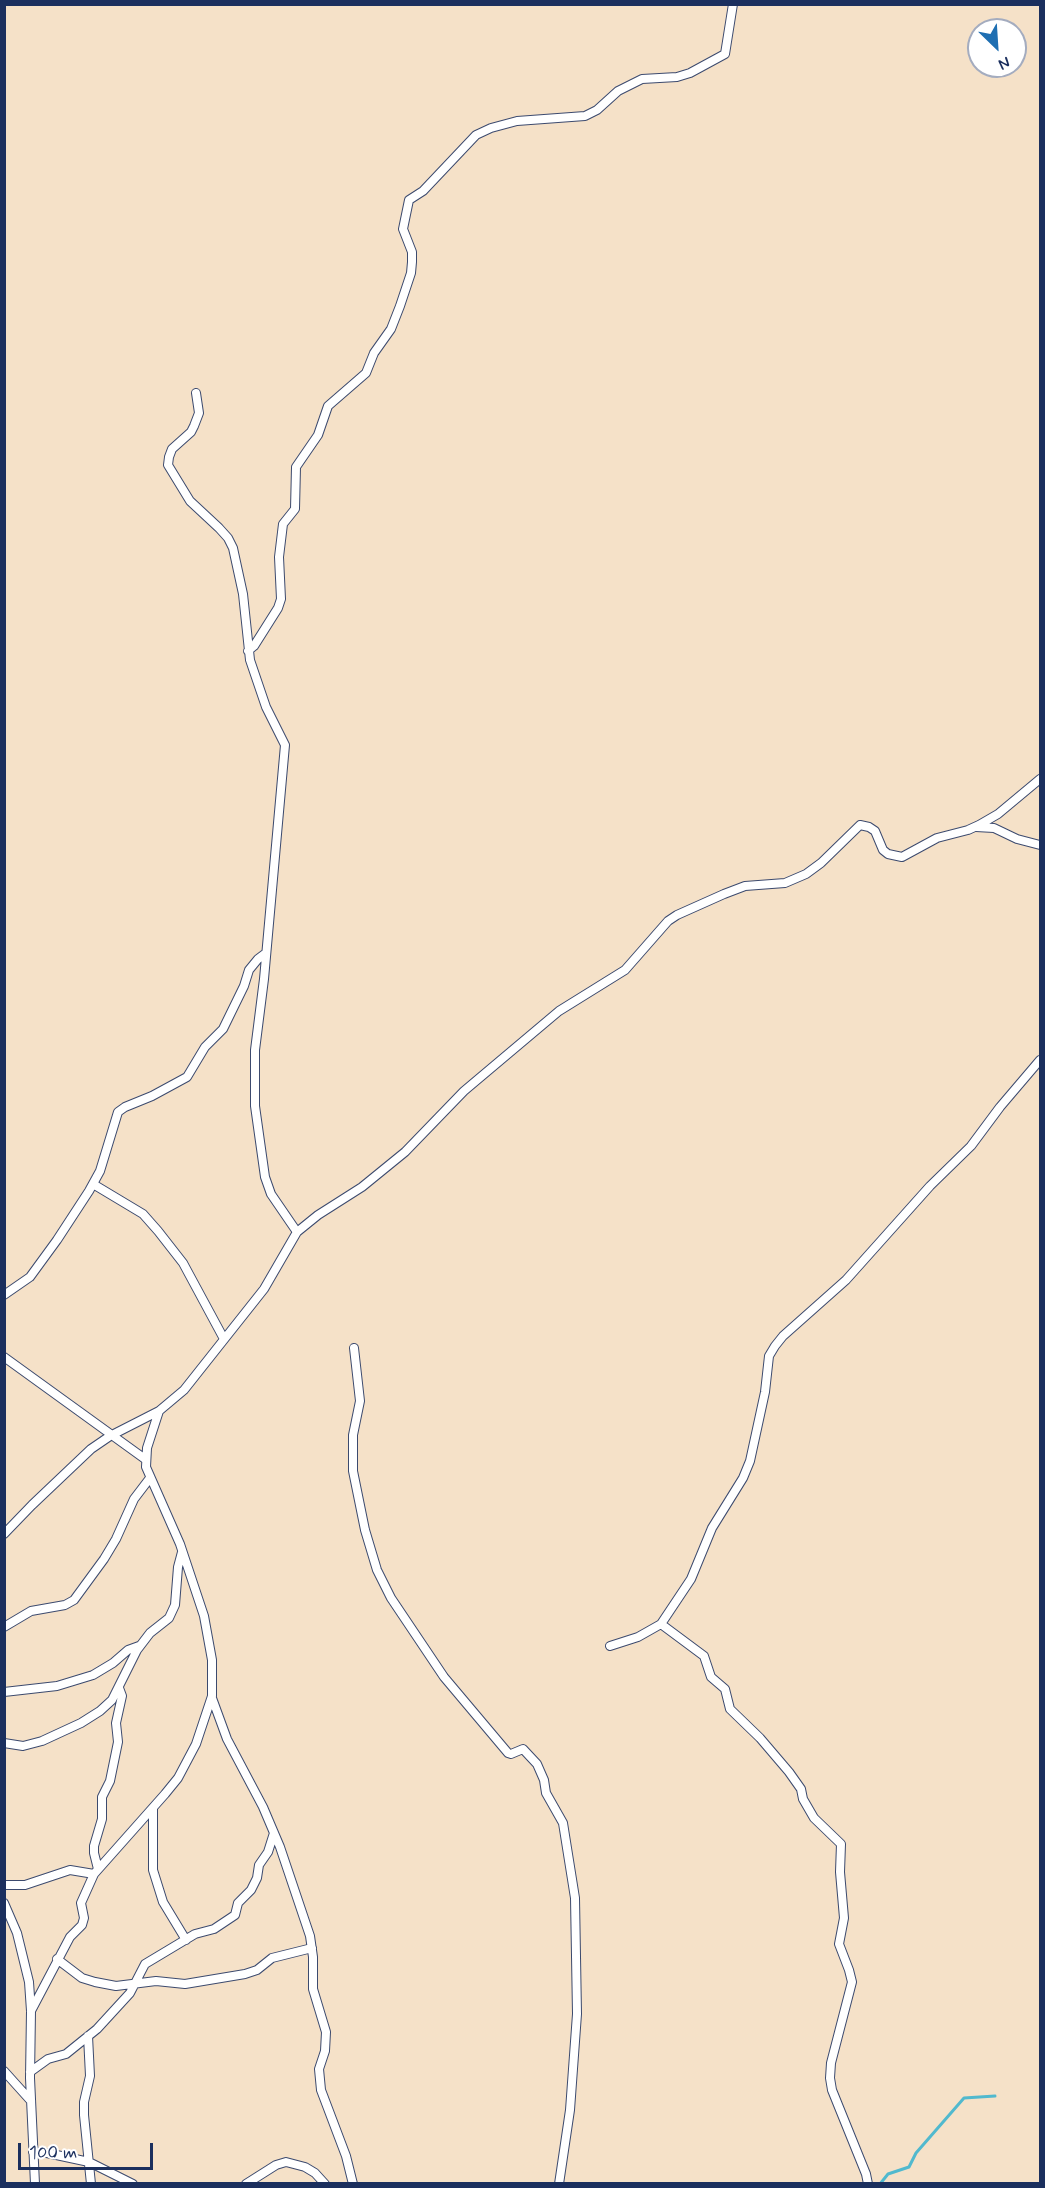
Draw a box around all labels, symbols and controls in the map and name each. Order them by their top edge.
north arrow [967,18,1027,78]
text: N [995,51,1013,75]
scale bar [21,2131,156,2169]
text: 100 m [29,2141,77,2165]

